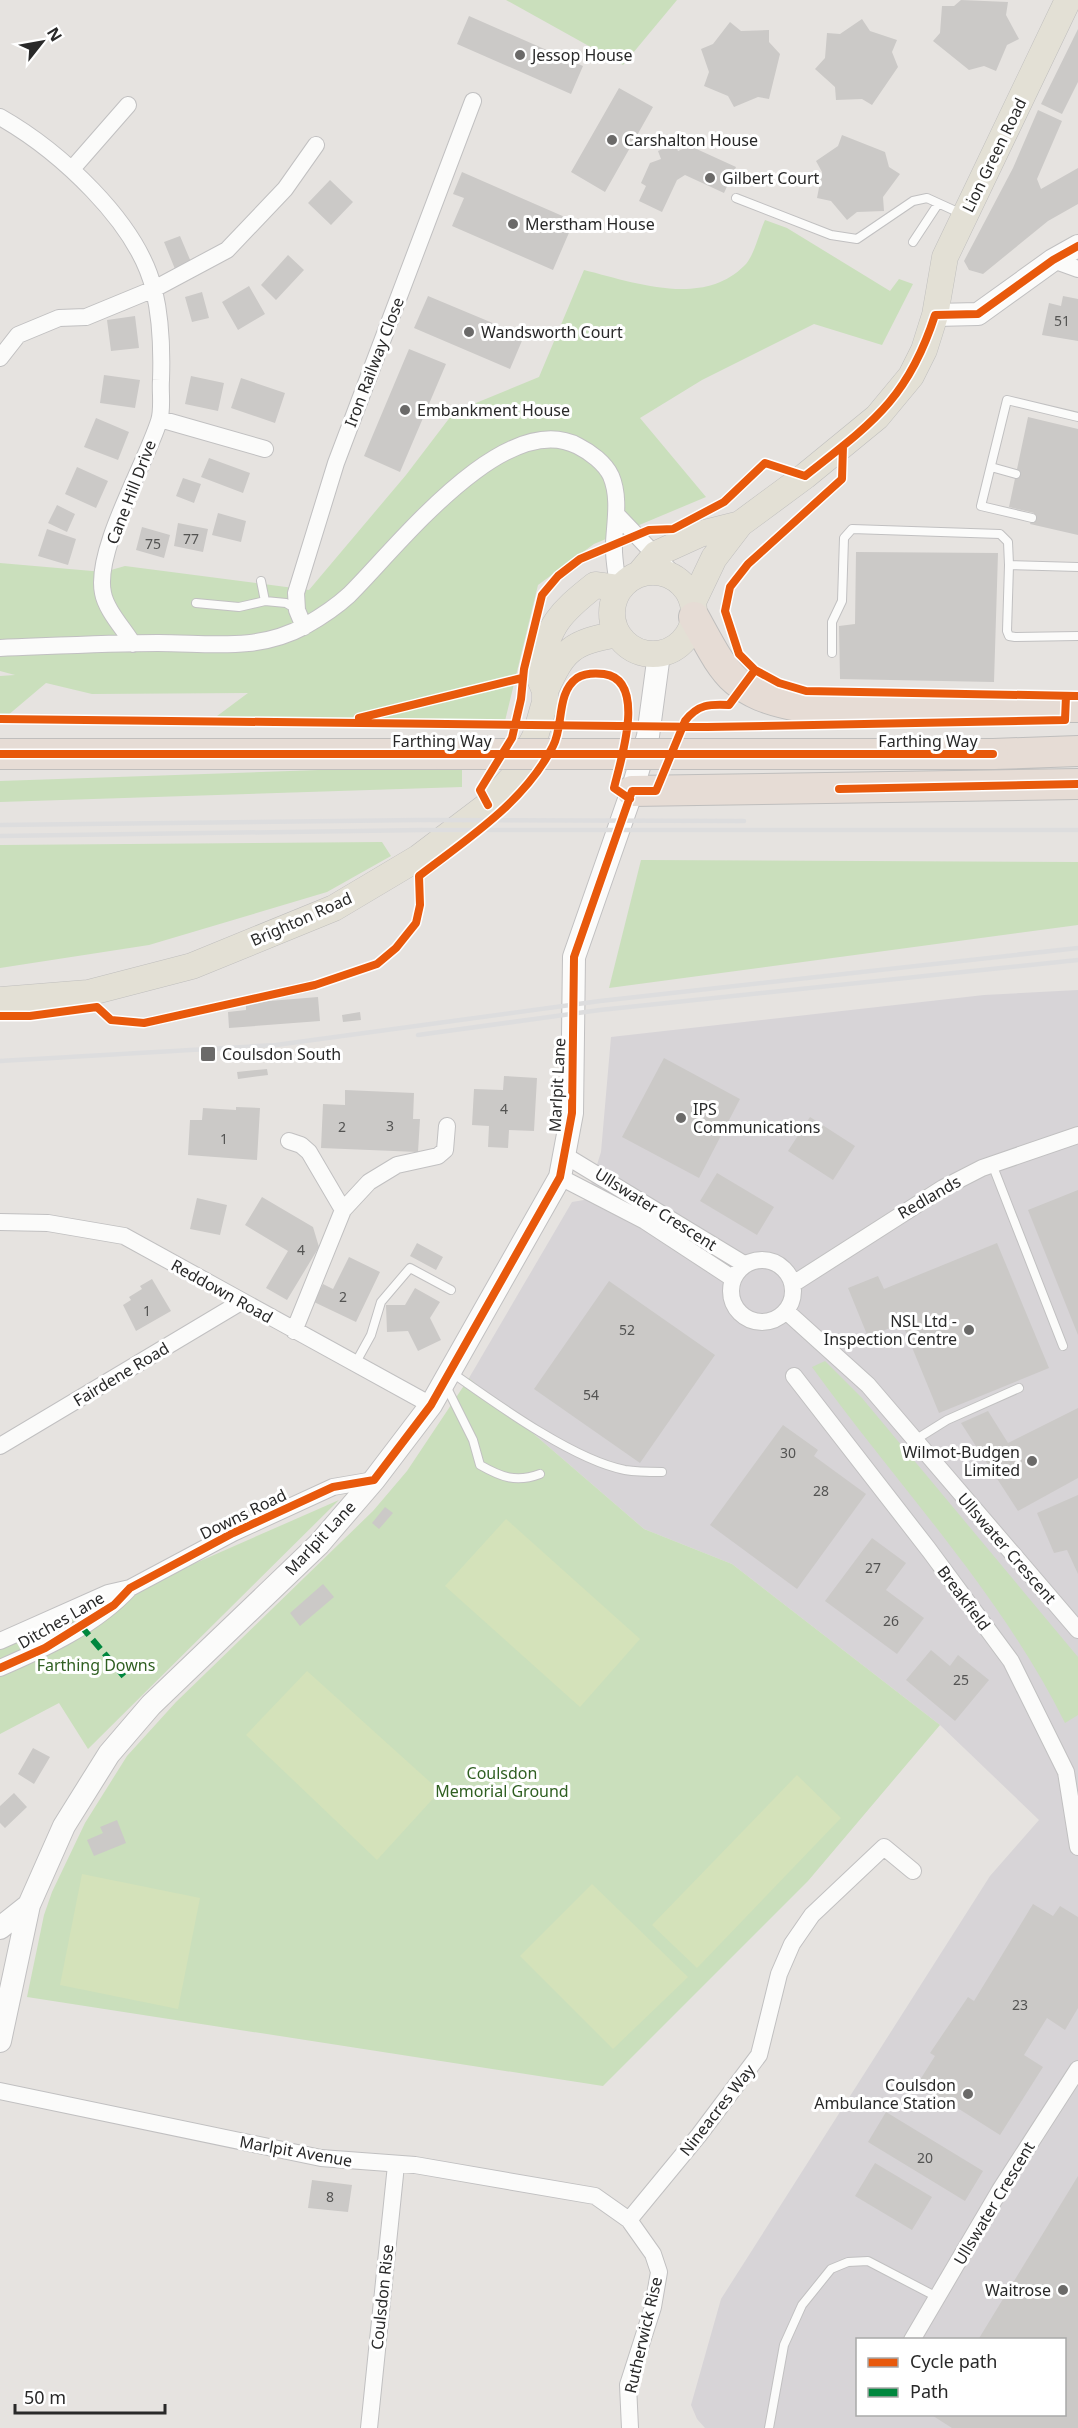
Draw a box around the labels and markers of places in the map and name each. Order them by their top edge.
place label: Jessop House [530,44,633,66]
marker: Jessop House [513,48,527,62]
place label: Carshalton House [624,129,758,151]
marker: Carshalton House [605,133,619,147]
place label: Gilbert Court [722,167,820,189]
marker: Gilbert Court [703,171,717,185]
place label: Merstham House [525,213,655,235]
marker: Merstham House [506,217,520,231]
place label: Wandsworth Court [481,321,623,343]
marker: Wandsworth Court [462,325,476,339]
place label: Embankment House [417,399,570,421]
marker: Embankment House [398,403,412,417]
place label: Coulsdon South [222,1043,341,1065]
marker: Coulsdon South [199,1045,217,1063]
place label: IPS Communications [693,1098,820,1138]
marker: IPS Communications [674,1111,688,1125]
place label: NSL Ltd - Inspection Centre [824,1310,957,1350]
marker: NSL Ltd - Inspection Centre [962,1323,976,1337]
place label: Wilmot-Budgen Limited [902,1441,1020,1481]
marker: Wilmot-Budgen Limited [1025,1454,1039,1468]
place label: Coulsdon Ambulance Station [814,2074,956,2114]
marker: Coulsdon Ambulance Station [961,2087,975,2101]
place label: Waitrose [985,2279,1051,2301]
marker: Waitrose [1056,2283,1070,2297]

